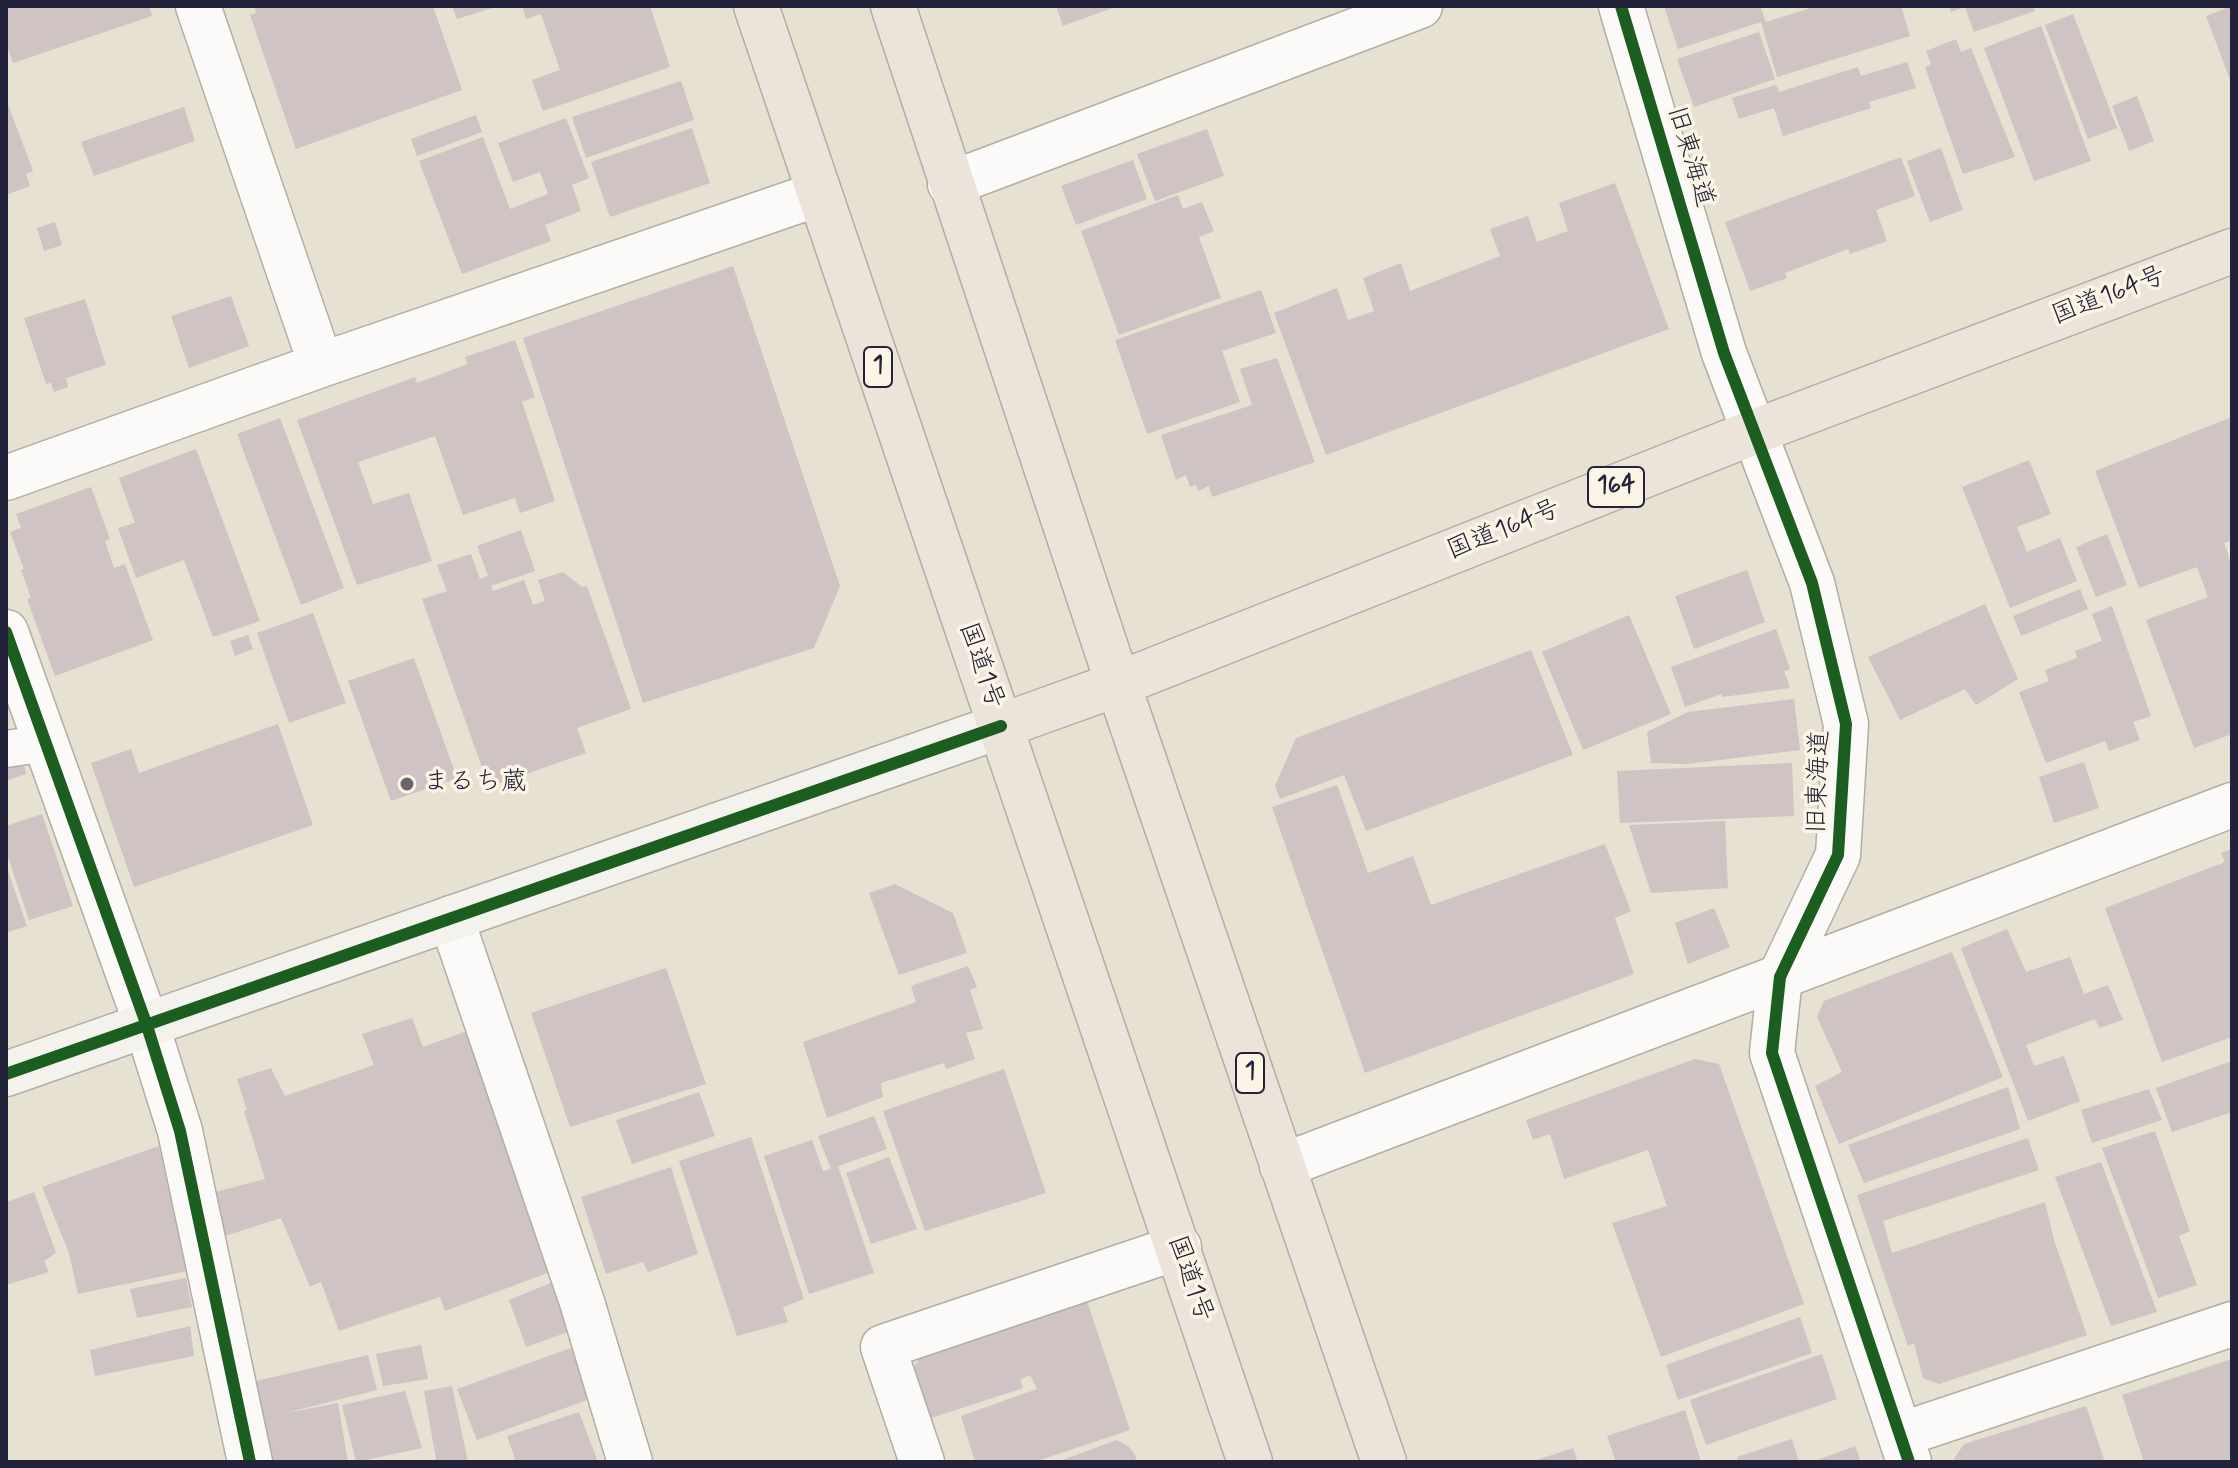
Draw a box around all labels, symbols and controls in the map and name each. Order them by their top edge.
street label: 旧東海道 [1659,103,1719,211]
street label: 国道164号 [2048,261,2170,333]
road number: 1 [864,347,892,387]
road number: 164 [1588,467,1644,507]
street label: 国道164号 [1443,494,1565,568]
street label: 国道1号 [951,619,1009,713]
street label: 旧東海道 [1803,729,1837,835]
place label: まるち蔵 [423,768,527,800]
marker: まるち蔵 [398,775,416,793]
road number: 1 [1236,1053,1264,1093]
street label: 国道1号 [1160,1232,1218,1326]

